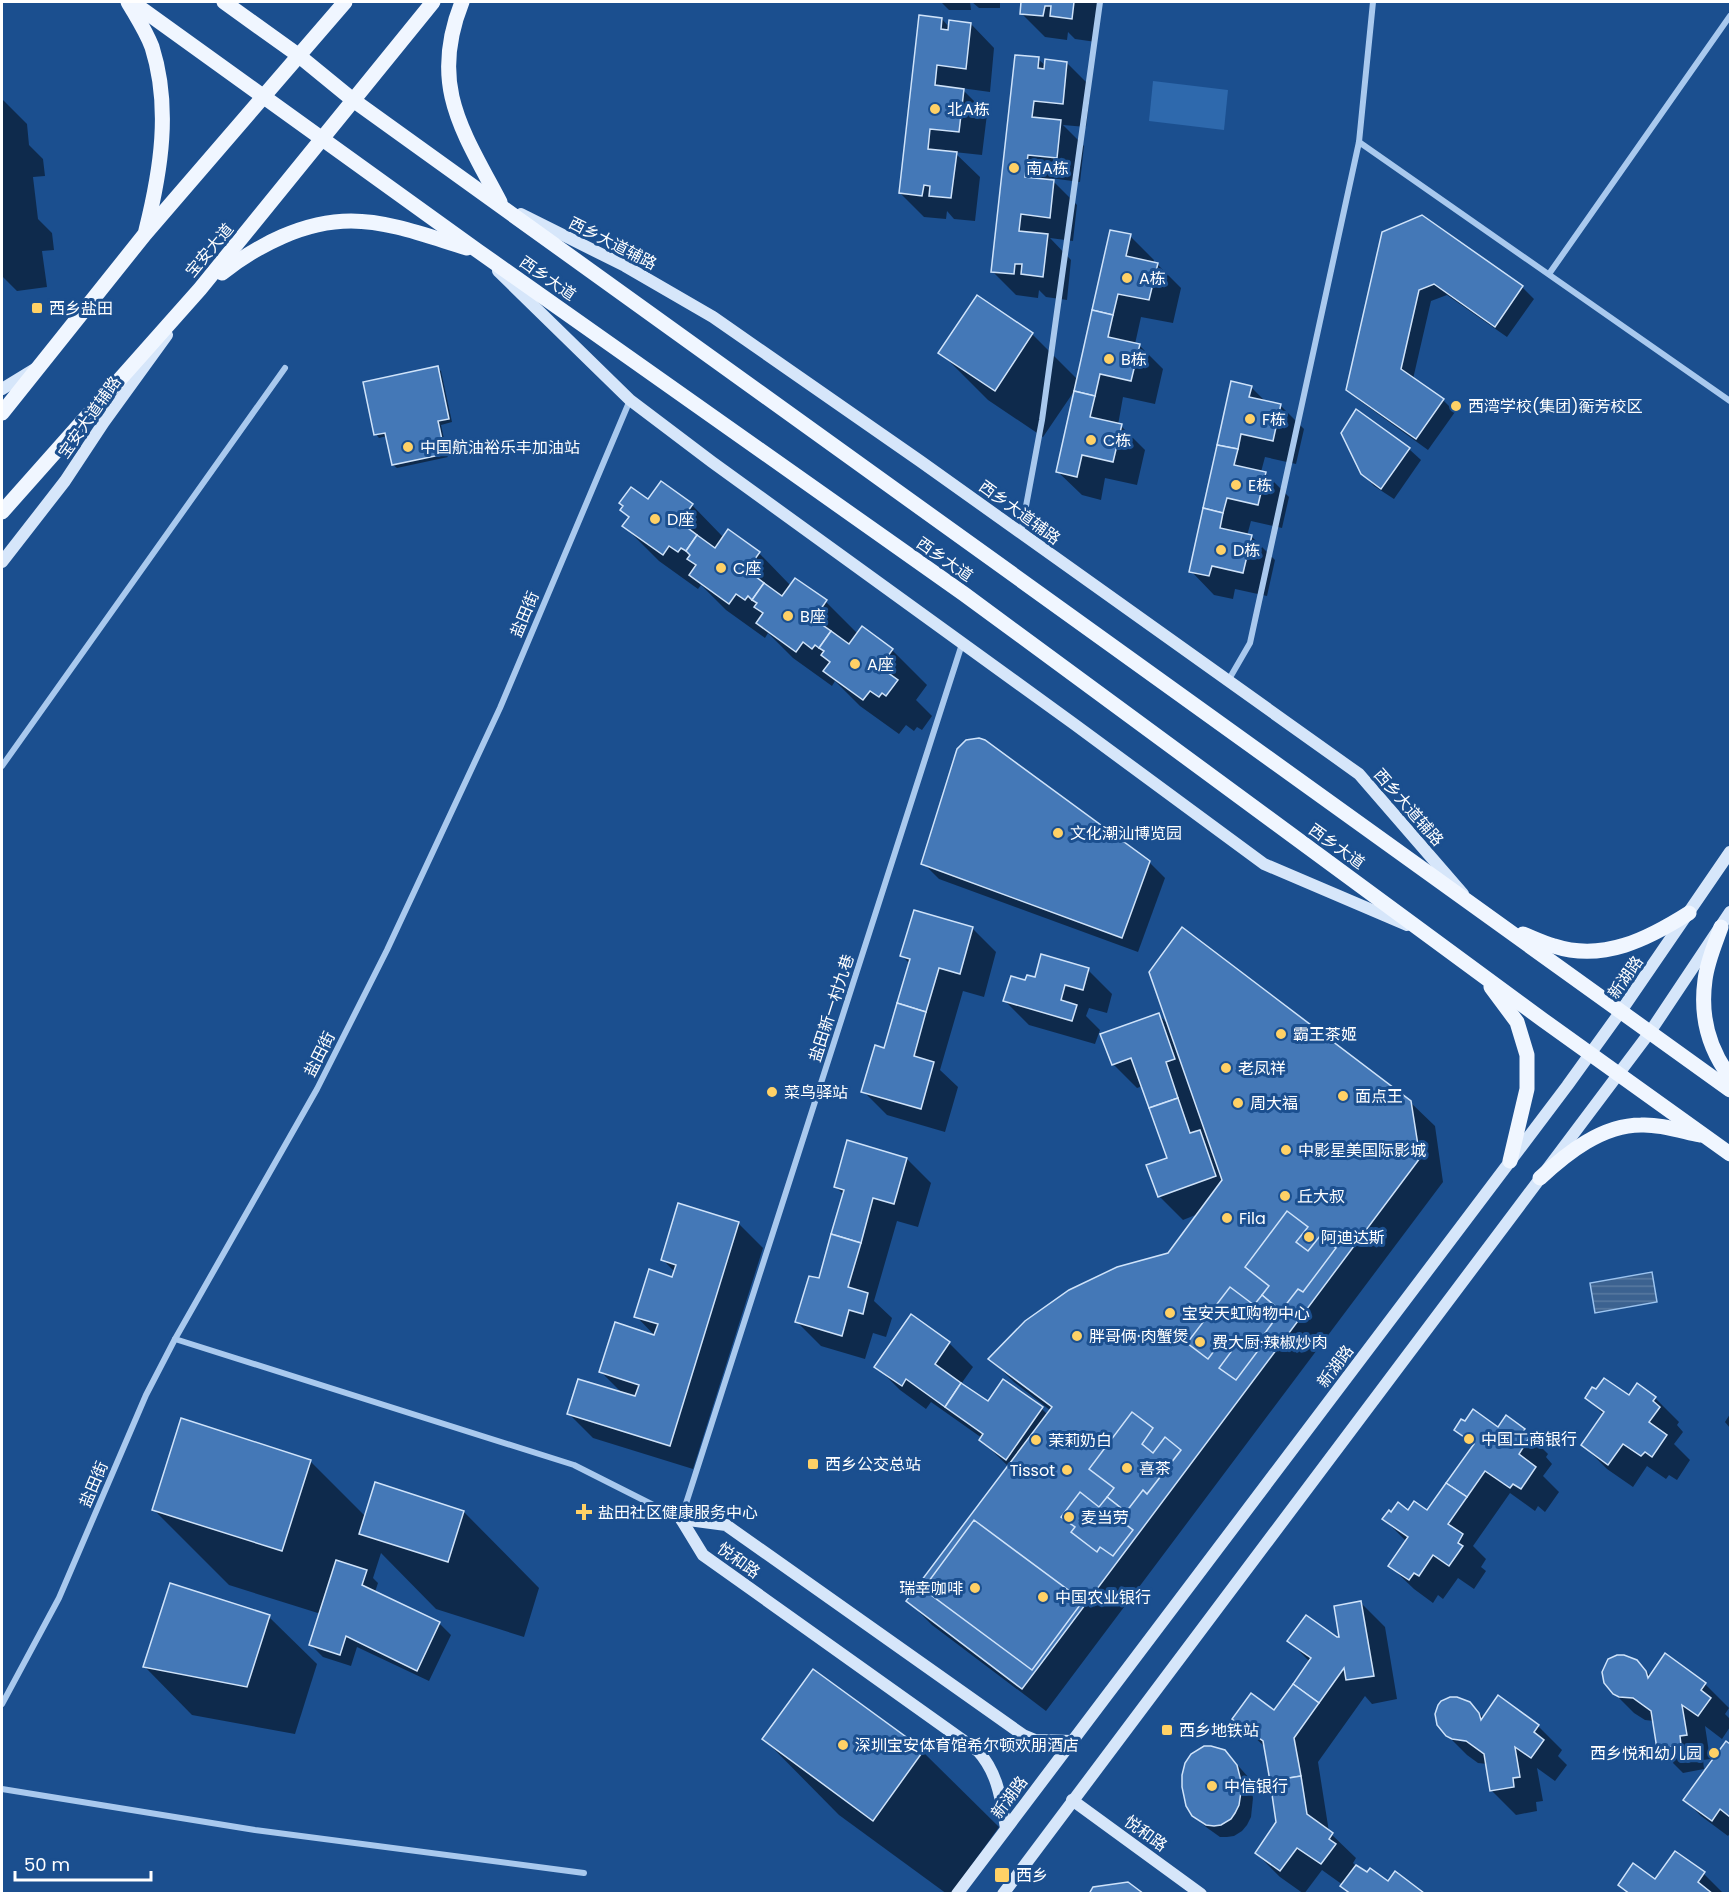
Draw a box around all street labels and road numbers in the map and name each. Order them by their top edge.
street label: 西乡大道辅路 [565,211,661,275]
street label: 宝安大道 [180,218,239,282]
street label: 西乡大道 [515,251,581,306]
street label: 宝安大道辅路 [52,371,126,463]
street label: 西乡大道辅路 [974,475,1065,550]
street label: 西乡大道 [912,532,978,587]
street label: 盐田街 [504,588,544,641]
street label: 西乡大道辅路 [1368,764,1449,851]
street label: 西乡大道 [1304,818,1369,875]
street label: 盐田新一村九巷 [803,951,860,1065]
street label: 新湖路 [1602,951,1649,1004]
street label: 盐田街 [298,1028,341,1081]
street label: 新湖路 [1312,1340,1359,1392]
street label: 盐田街 [73,1458,113,1511]
street label: 悦和路 [713,1537,765,1584]
street label: 新湖路 [986,1771,1033,1823]
street label: 悦和路 [1120,1810,1172,1857]

